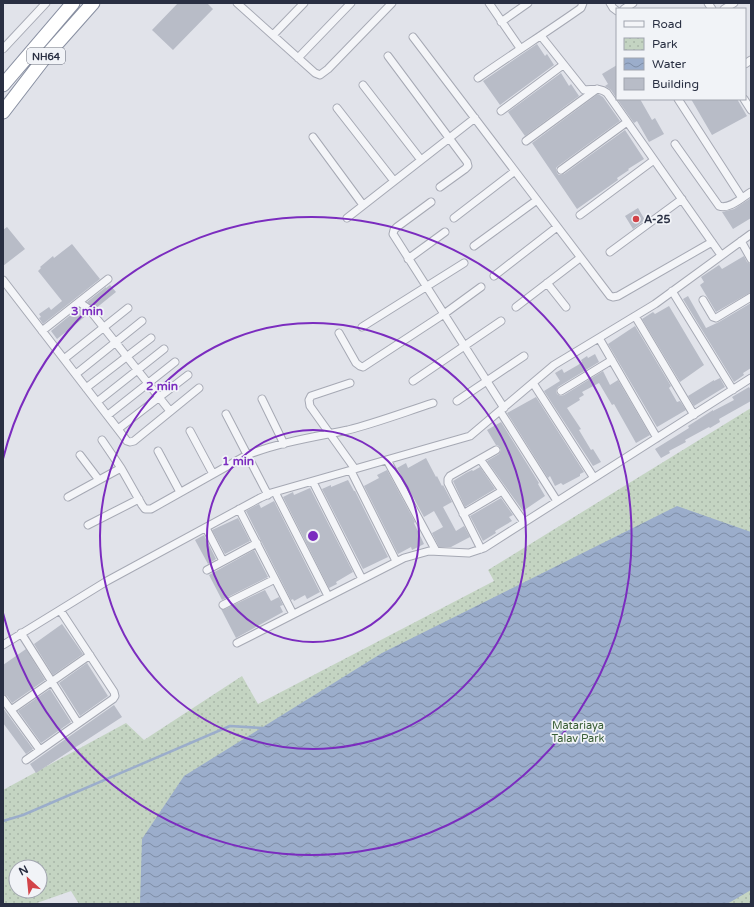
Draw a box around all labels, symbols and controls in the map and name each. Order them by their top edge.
legend [616,8,746,100]
text: Road [652,17,682,31]
text: Park [652,37,678,51]
road number: NH64 [27,48,65,64]
text: Water [652,57,687,71]
text: Building [652,77,699,91]
place label: A-25 [644,213,670,226]
marker: A-25 [631,214,641,224]
text: 3 min [71,304,103,318]
text: 2 min [146,379,178,393]
text: 1 min [222,454,254,468]
centre of rings [306,529,320,543]
park label: Matariaya Talav Park [551,719,605,745]
north arrow [8,859,48,899]
text: N [17,863,31,878]

